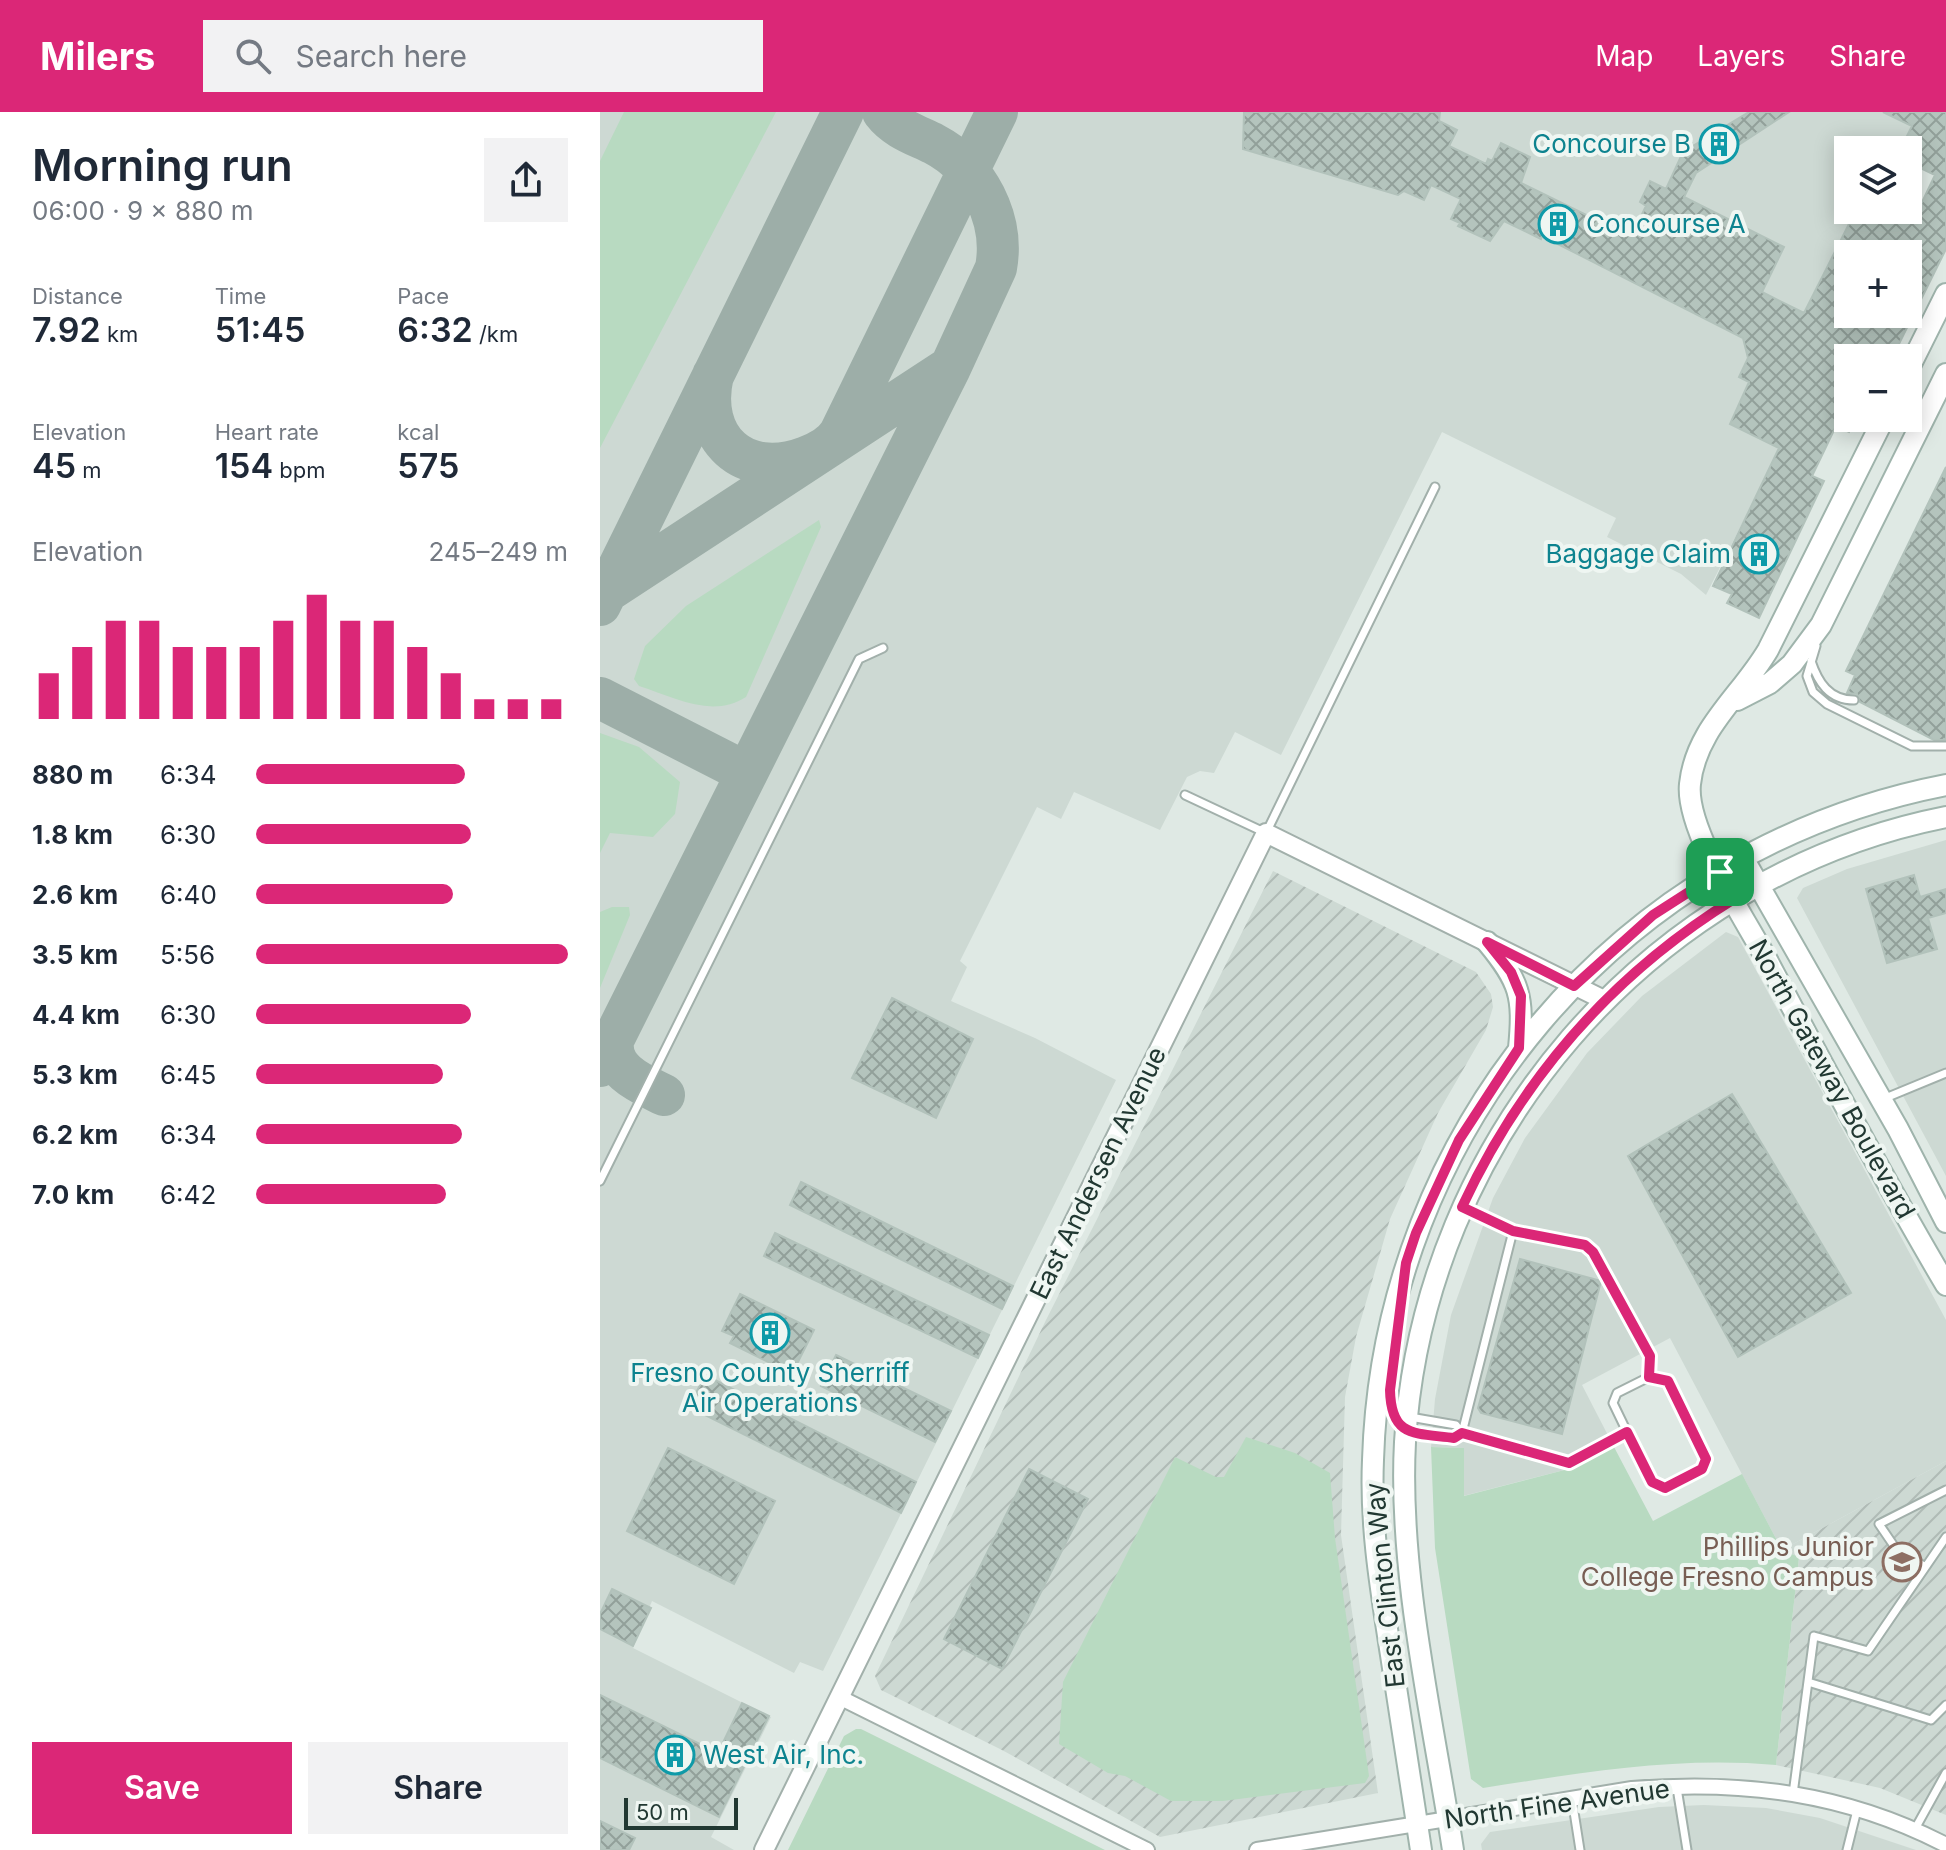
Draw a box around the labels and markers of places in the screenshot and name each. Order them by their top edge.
building icon: Concourse B [1698,123,1740,165]
place label: Concourse B [1532,128,1691,159]
building icon: Concourse A [1537,203,1579,245]
place label: Concourse A [1586,208,1746,239]
building icon: Baggage Claim [1738,533,1780,575]
place label: Baggage Claim [1546,538,1731,569]
pin [1686,838,1754,906]
building icon: Fresno County Sherriff Air Operations [749,1312,791,1354]
place label: Fresno County Sherriff Air Operations [630,1357,910,1418]
place label: Phillips Junior College Fresno Campus [1581,1531,1874,1592]
school or university icon: Phillips Junior College Fresno Campus [1881,1541,1923,1583]
building icon: West Air, Inc. [654,1734,696,1776]
place label: West Air, Inc. [703,1739,864,1770]

